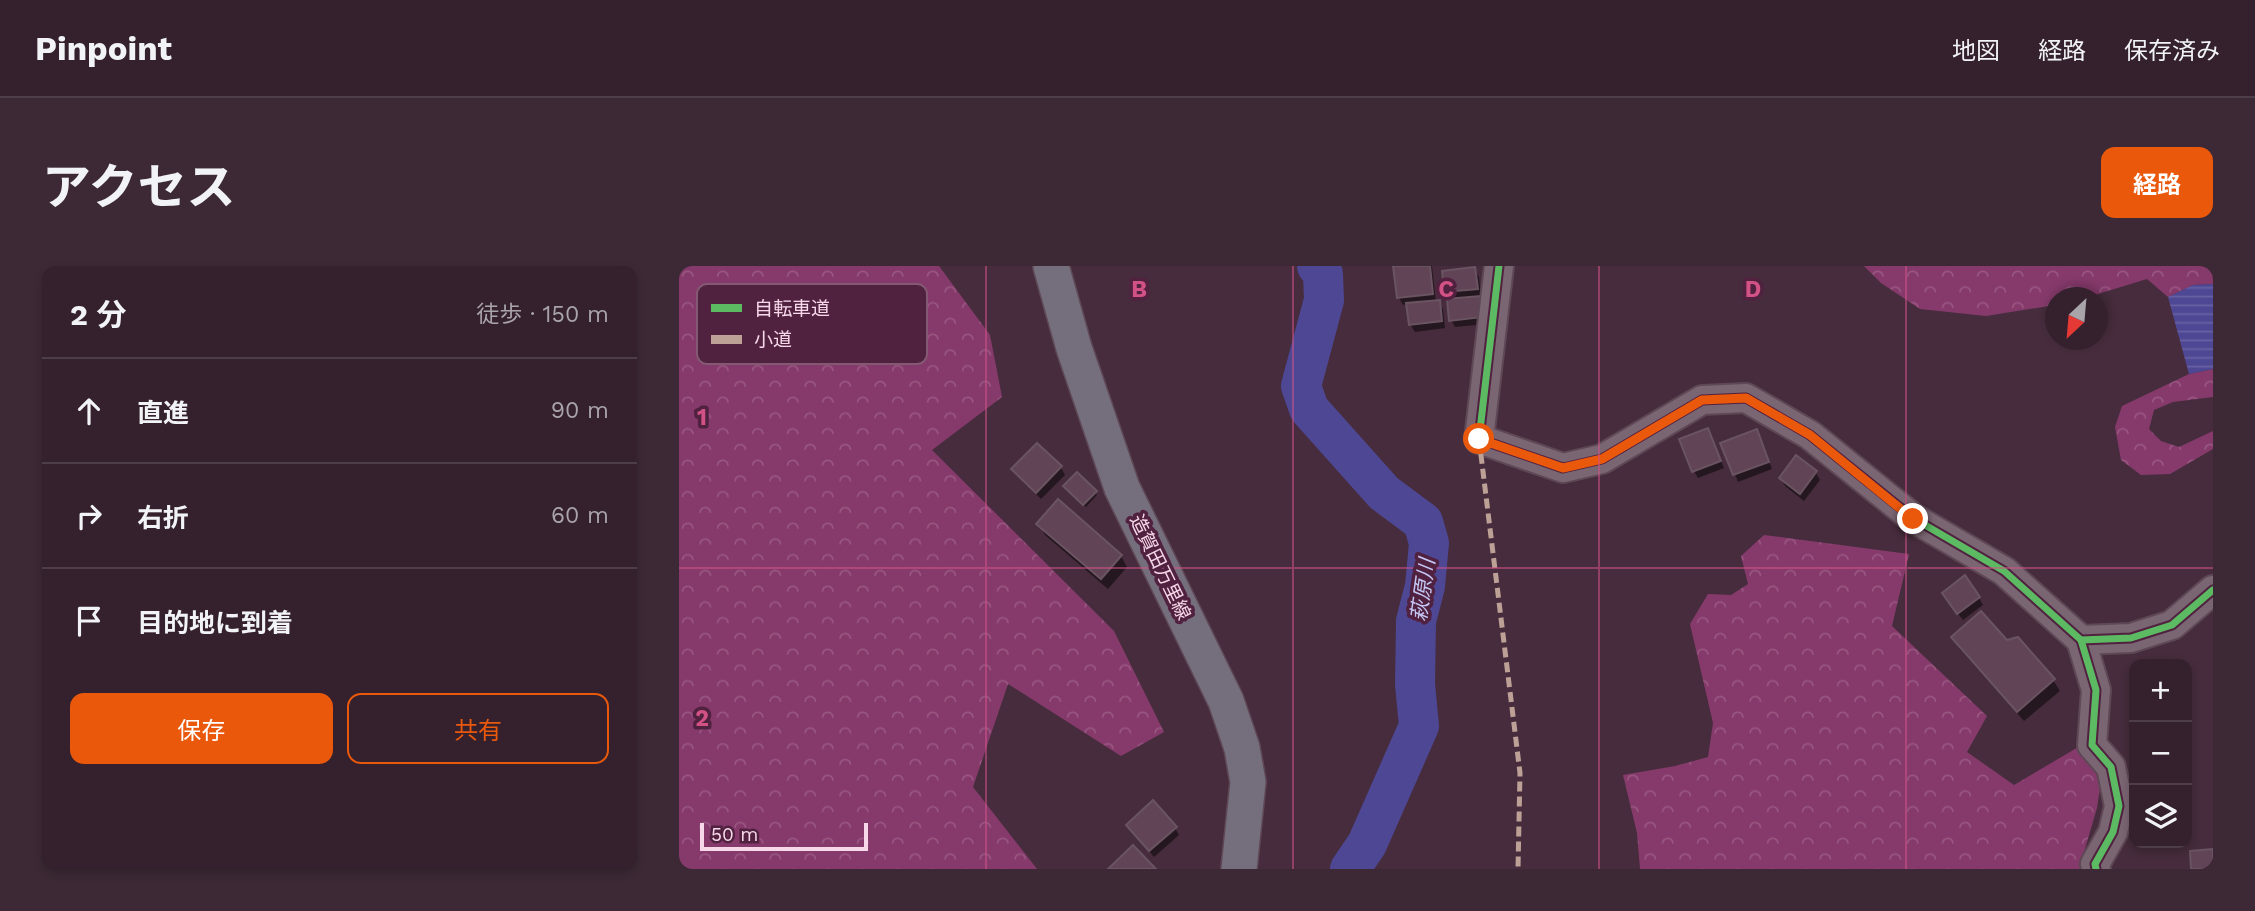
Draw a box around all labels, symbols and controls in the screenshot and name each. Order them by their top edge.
text: Pinpoint [35,29,172,68]
text: 地図 [1952,37,2000,65]
text: 経路 [2038,37,2086,65]
text: 保存済み [2124,37,2220,65]
button: 経路 [2101,147,2213,218]
text: アクセス [42,158,236,216]
text: B [1131,276,1147,303]
text: C [1438,276,1454,303]
text: D [1745,276,1761,303]
legend [697,284,927,364]
north arrow [2045,287,2108,350]
text: 2 分 [70,297,126,332]
text: 自転車道 [754,297,830,320]
text: 徒歩 · 150 m [476,301,609,328]
text: 小道 [754,328,792,351]
icon: ahead [70,392,108,430]
text: 90 m [551,397,609,424]
text: 直進 [137,398,189,428]
text: 1 [697,404,707,431]
route start [1463,423,1494,454]
icon: right [70,497,108,535]
text: 60 m [551,502,609,529]
text: 右折 [137,503,189,533]
route end [1897,503,1928,534]
street label: 造賀田万里線 [1125,511,1196,623]
water label: 萩原川 [1406,555,1440,623]
icon: arrive [70,602,108,640]
text: 目的地に到着 [137,608,293,638]
map controls [2129,659,2192,848]
button: + [2129,659,2192,722]
button: 保存 [70,693,333,764]
button: 共有 [347,693,609,764]
text: 2 [695,705,709,732]
button: − [2129,722,2192,785]
button: layers [2129,785,2192,848]
scale bar [700,820,868,852]
text: 50 m [711,823,758,846]

